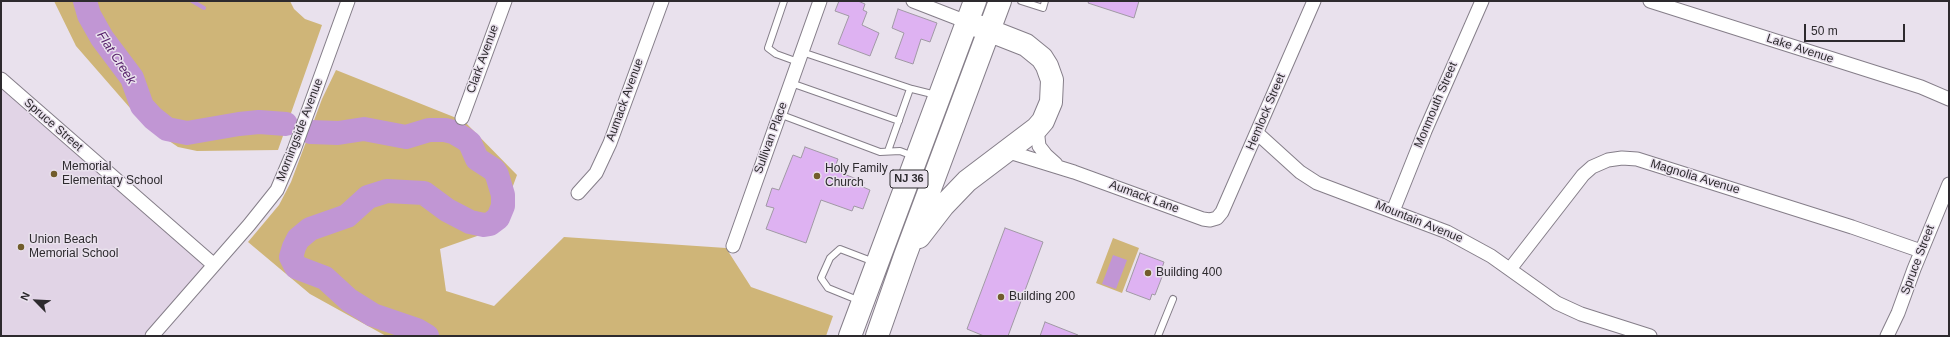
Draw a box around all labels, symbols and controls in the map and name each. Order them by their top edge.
scale bar [1806,16,1907,42]
street label: Clark Avenue [464,23,502,95]
text: 50 m [1811,24,1838,38]
water label: Flat Creek [93,29,139,87]
street label: Lake Avenue [1765,31,1835,67]
street label: Aumack Avenue [603,57,647,143]
street label: Monmouth Street [1411,60,1461,150]
street label: Hemlock Street [1243,71,1289,153]
street label: Morningside Avenue [274,76,326,184]
street label: Spruce Street [21,95,85,155]
street label: Sullivan Place [751,100,791,176]
street label: Magnolia Avenue [1649,157,1741,197]
place label: Memorial Elementary School [62,160,163,188]
place label: Holy Family Church [825,162,888,190]
marker: Memorial Elementary School [49,169,59,179]
road number: NJ 36 [890,170,928,188]
marker: Holy Family Church [812,171,822,181]
street label: Aumack Lane [1107,178,1181,216]
street label: Mountain Avenue [1373,198,1465,246]
street label: Spruce Street [1898,223,1938,297]
place label: Union Beach Memorial School [29,233,118,261]
marker: Union Beach Memorial School [16,242,26,252]
place label: Building 400 [1156,266,1222,280]
marker: Building 400 [1143,268,1153,278]
north arrow [16,281,56,321]
text: N [18,290,32,302]
place label: Building 200 [1009,290,1075,304]
marker: Building 200 [996,292,1006,302]

